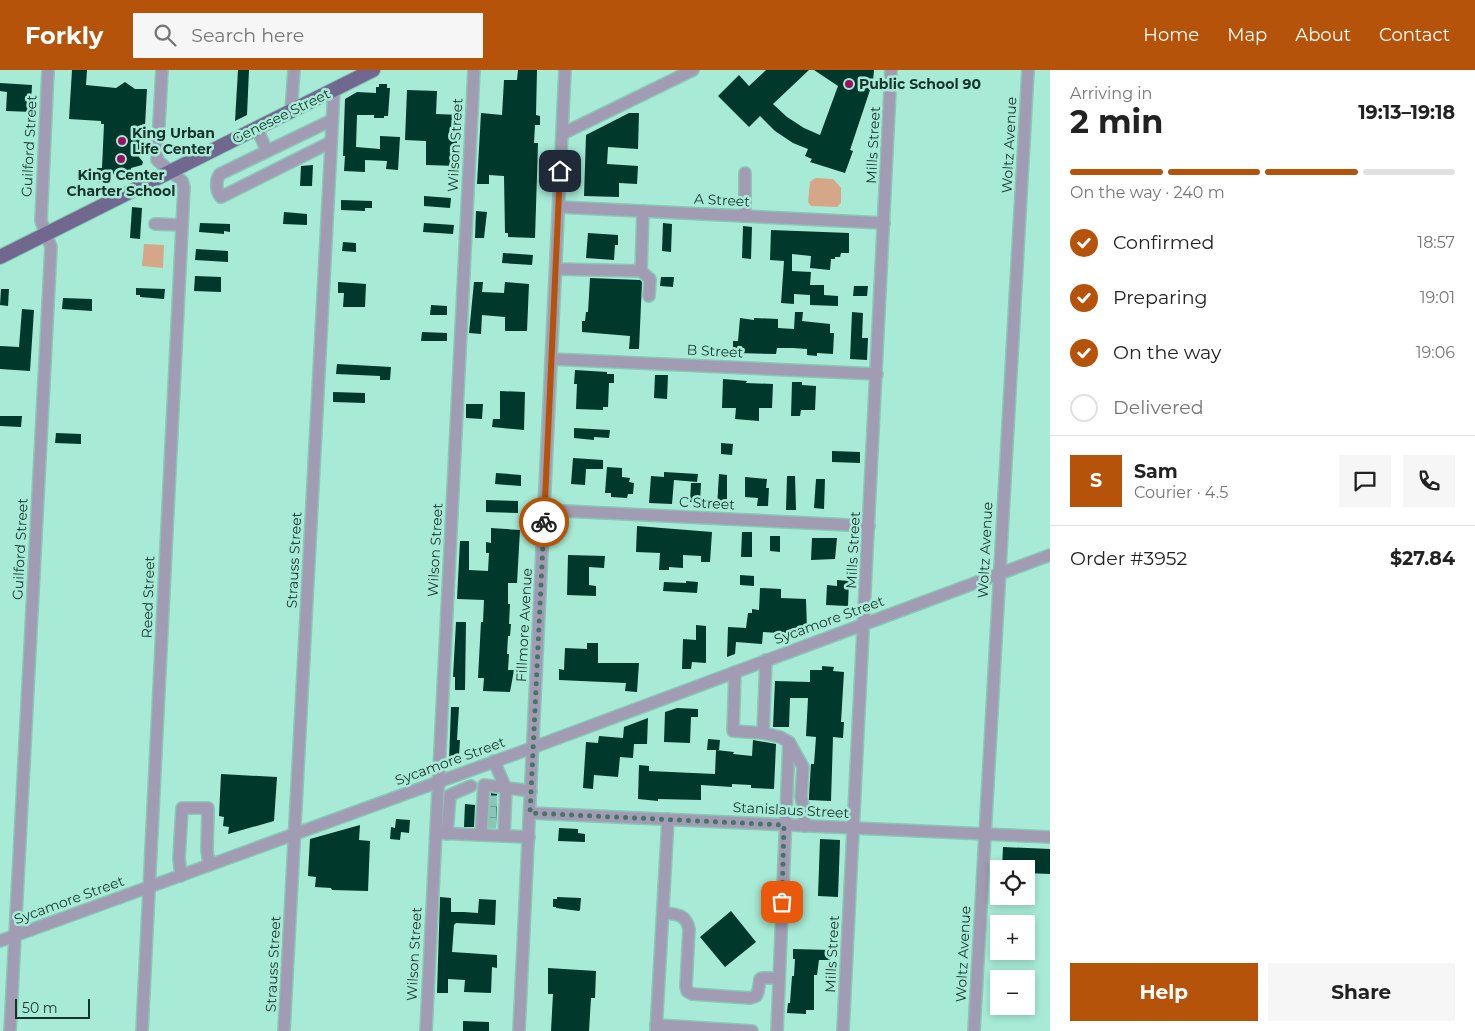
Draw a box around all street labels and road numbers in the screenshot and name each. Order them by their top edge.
street label: Genesee Street [229,84,333,148]
street label: Guilford Street [17,94,41,197]
street label: Woltz Avenue [997,96,1021,194]
street label: Wilson Street [444,97,466,192]
street label: Mills Street [862,106,884,184]
street label: A Street [694,190,751,210]
street label: B Street [686,341,744,361]
street label: C Street [679,493,736,513]
street label: Guilford Street [8,497,32,600]
street label: Woltz Avenue [973,501,997,599]
street label: Wilson Street [424,502,446,597]
street label: Strauss Street [282,511,306,609]
street label: Mills Street [842,511,864,589]
street label: Reed Street [138,555,158,639]
street label: Fillmore Avenue [512,568,536,682]
street label: Sycamore Street [772,592,887,648]
street label: Sycamore Street [393,733,508,789]
street label: Stanislaus Street [732,798,850,822]
street label: Sycamore Street [12,872,127,928]
street label: Woltz Avenue [951,905,975,1003]
street label: Wilson Street [403,906,425,1001]
street label: Strauss Street [261,915,285,1013]
street label: Mills Street [821,915,843,993]

